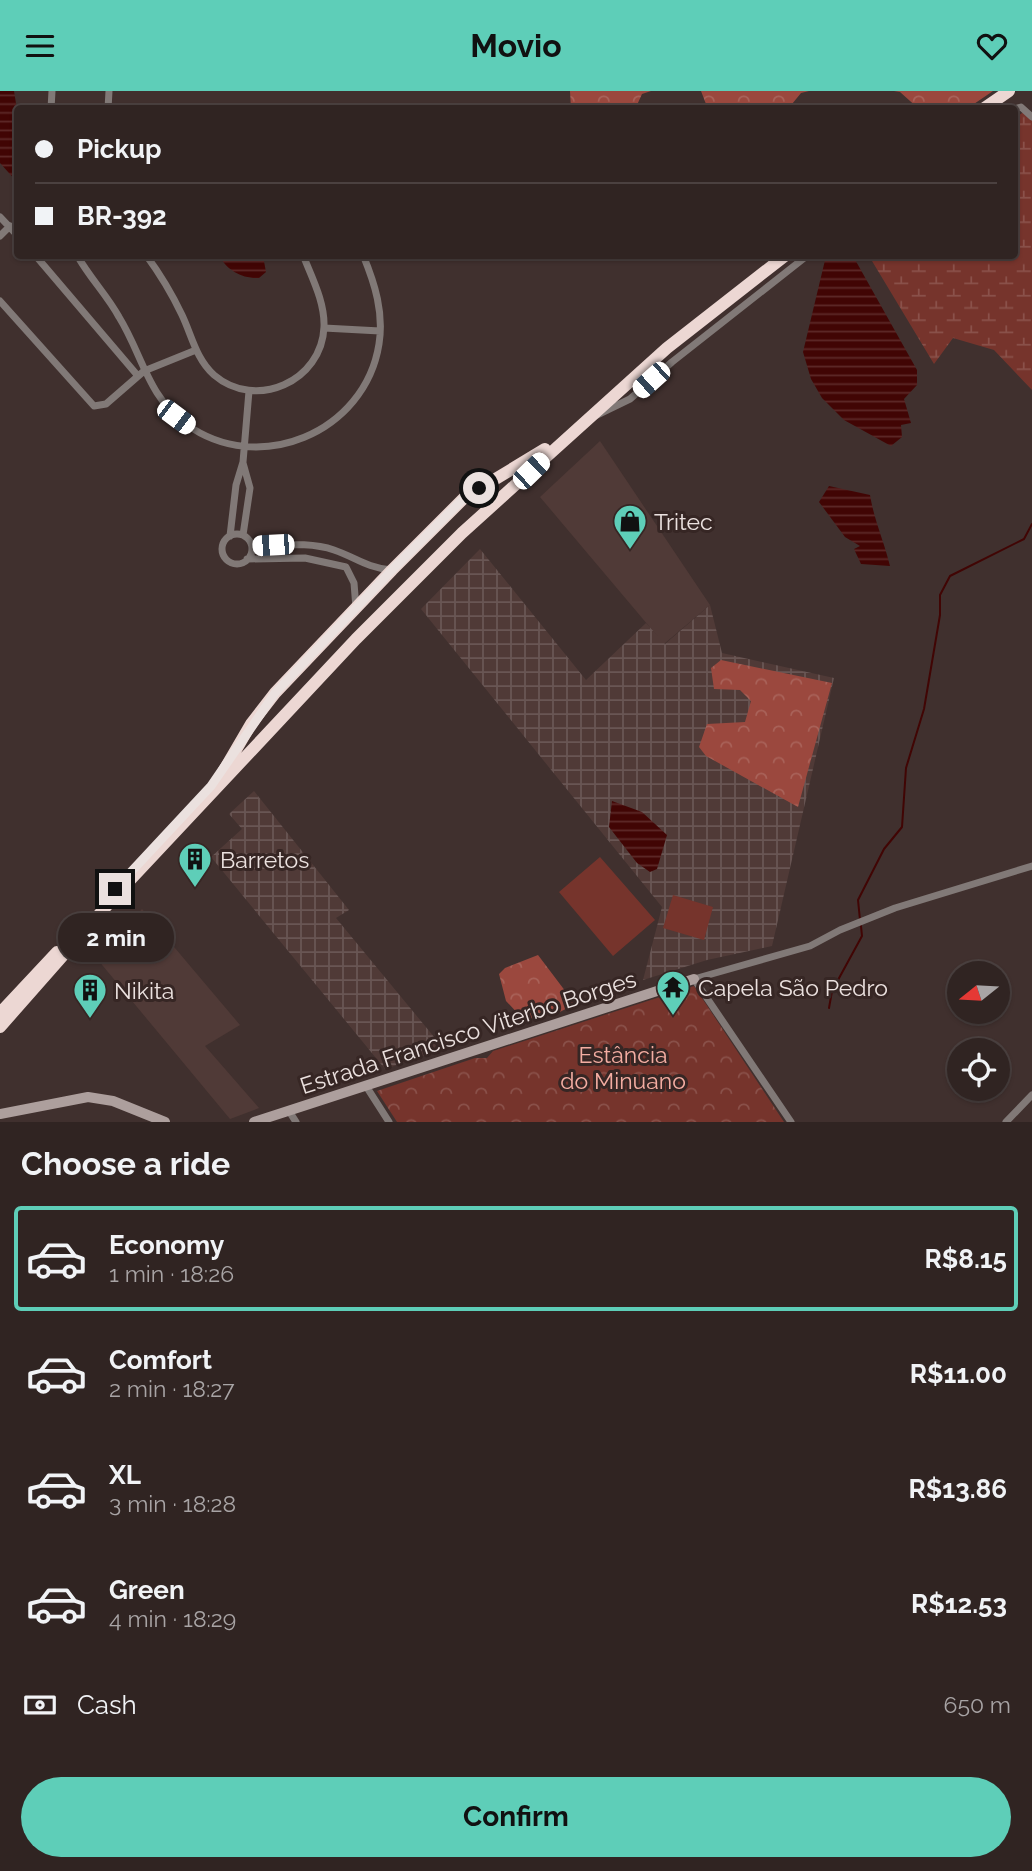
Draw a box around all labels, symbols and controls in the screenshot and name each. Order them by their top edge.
icon: menu [21,27,59,65]
text: Movio [470,27,562,64]
icon: heart [973,27,1011,65]
text: Pickup [77,134,162,164]
text: BR-392 [77,201,167,231]
car [629,358,674,402]
car [153,396,200,438]
car [509,449,554,493]
route start [463,472,495,504]
shop icon: Tritec [611,502,649,551]
place label: Tritec [654,508,713,535]
car [252,533,295,557]
building icon: Barretos [176,840,214,889]
place label: Barretos [220,846,309,873]
route end [99,873,131,905]
callout: 2 min [57,913,173,963]
text: 2 min [86,924,146,951]
north arrow [947,961,1010,1024]
map controls [947,961,1010,1101]
street label: Estrada Francisco Viterbo Borges [297,965,639,1099]
temple icon: Capela São Pedro [654,968,692,1017]
building icon: Nikita [71,971,109,1020]
place label: Capela São Pedro [698,974,888,1001]
place label: Nikita [114,977,174,1004]
button: locate [947,1038,1010,1101]
park label: Estância do Minuano [560,1041,686,1094]
text: Choose a ride [21,1145,230,1182]
icon: car [25,1227,88,1290]
text: Economy [109,1230,224,1260]
text: R$8.15 [924,1244,1007,1274]
text: 1 min · 18:26 [109,1260,234,1287]
icon: car [25,1342,88,1405]
text: Comfort [109,1345,212,1375]
text: R$11.00 [910,1359,1007,1389]
text: 2 min · 18:27 [109,1375,235,1402]
icon: car [25,1457,88,1520]
text: XL [109,1460,141,1490]
text: R$13.86 [909,1474,1007,1504]
text: 3 min · 18:28 [109,1490,236,1517]
icon: car [25,1572,88,1635]
text: Green [109,1575,185,1605]
text: R$12.53 [911,1589,1007,1619]
text: 4 min · 18:29 [109,1605,236,1632]
icon: cash [21,1686,59,1724]
text: Cash [77,1690,137,1720]
text: 650 m [944,1691,1011,1718]
button: Confirm [21,1777,1011,1857]

